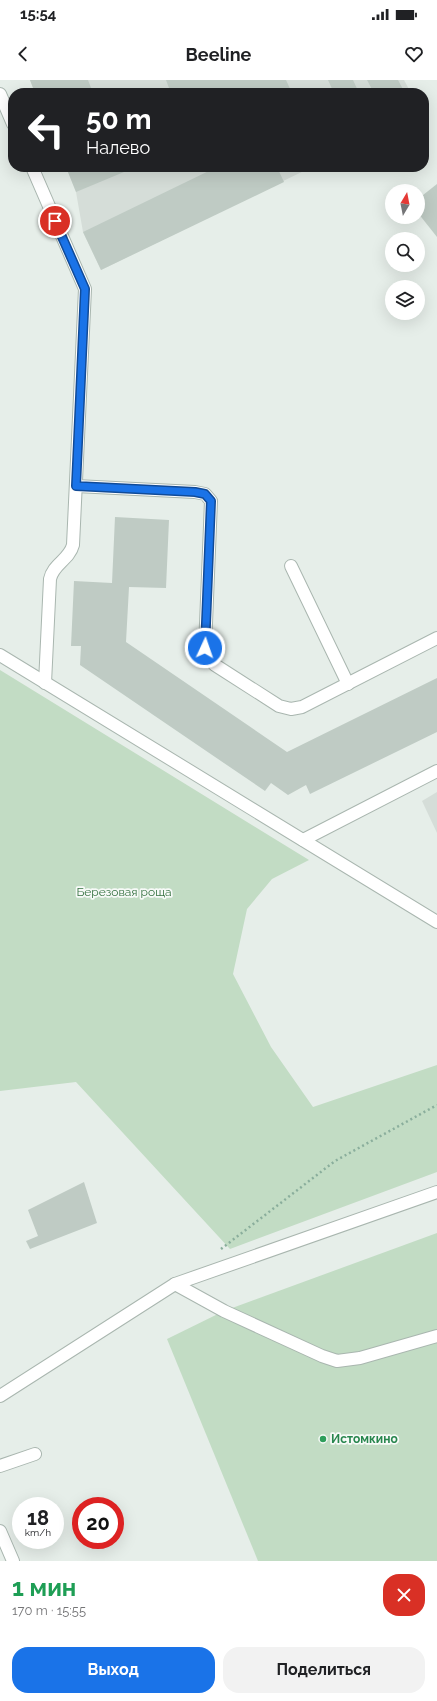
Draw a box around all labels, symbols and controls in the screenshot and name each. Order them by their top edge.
text: 15:54 [20,5,56,23]
icon: back [12,43,34,65]
icon: heart [403,43,425,65]
text: Beeline [186,44,251,65]
text: 50 m [86,103,152,136]
icon: left [20,104,72,156]
text: Налево [86,137,150,158]
north arrow [385,184,425,224]
map controls [385,184,425,320]
pin [38,204,72,238]
icon: arrive [44,210,66,232]
button: search [385,232,425,272]
button: layers [385,280,425,320]
position arrow [184,627,226,669]
park label: Березовая роща [76,885,172,899]
place label: Истомкино [331,1432,398,1446]
marker: Истомкино [318,1434,328,1444]
speed limit sign: 20 [72,1497,124,1549]
text: 18 [27,1506,49,1530]
text: km/h [25,1527,51,1538]
text: 1 мин [12,1573,76,1602]
button: close [383,1574,425,1616]
text: 170 m · 15:55 [12,1603,86,1618]
button: Выход [12,1647,215,1693]
button: Поделиться [223,1647,425,1693]

